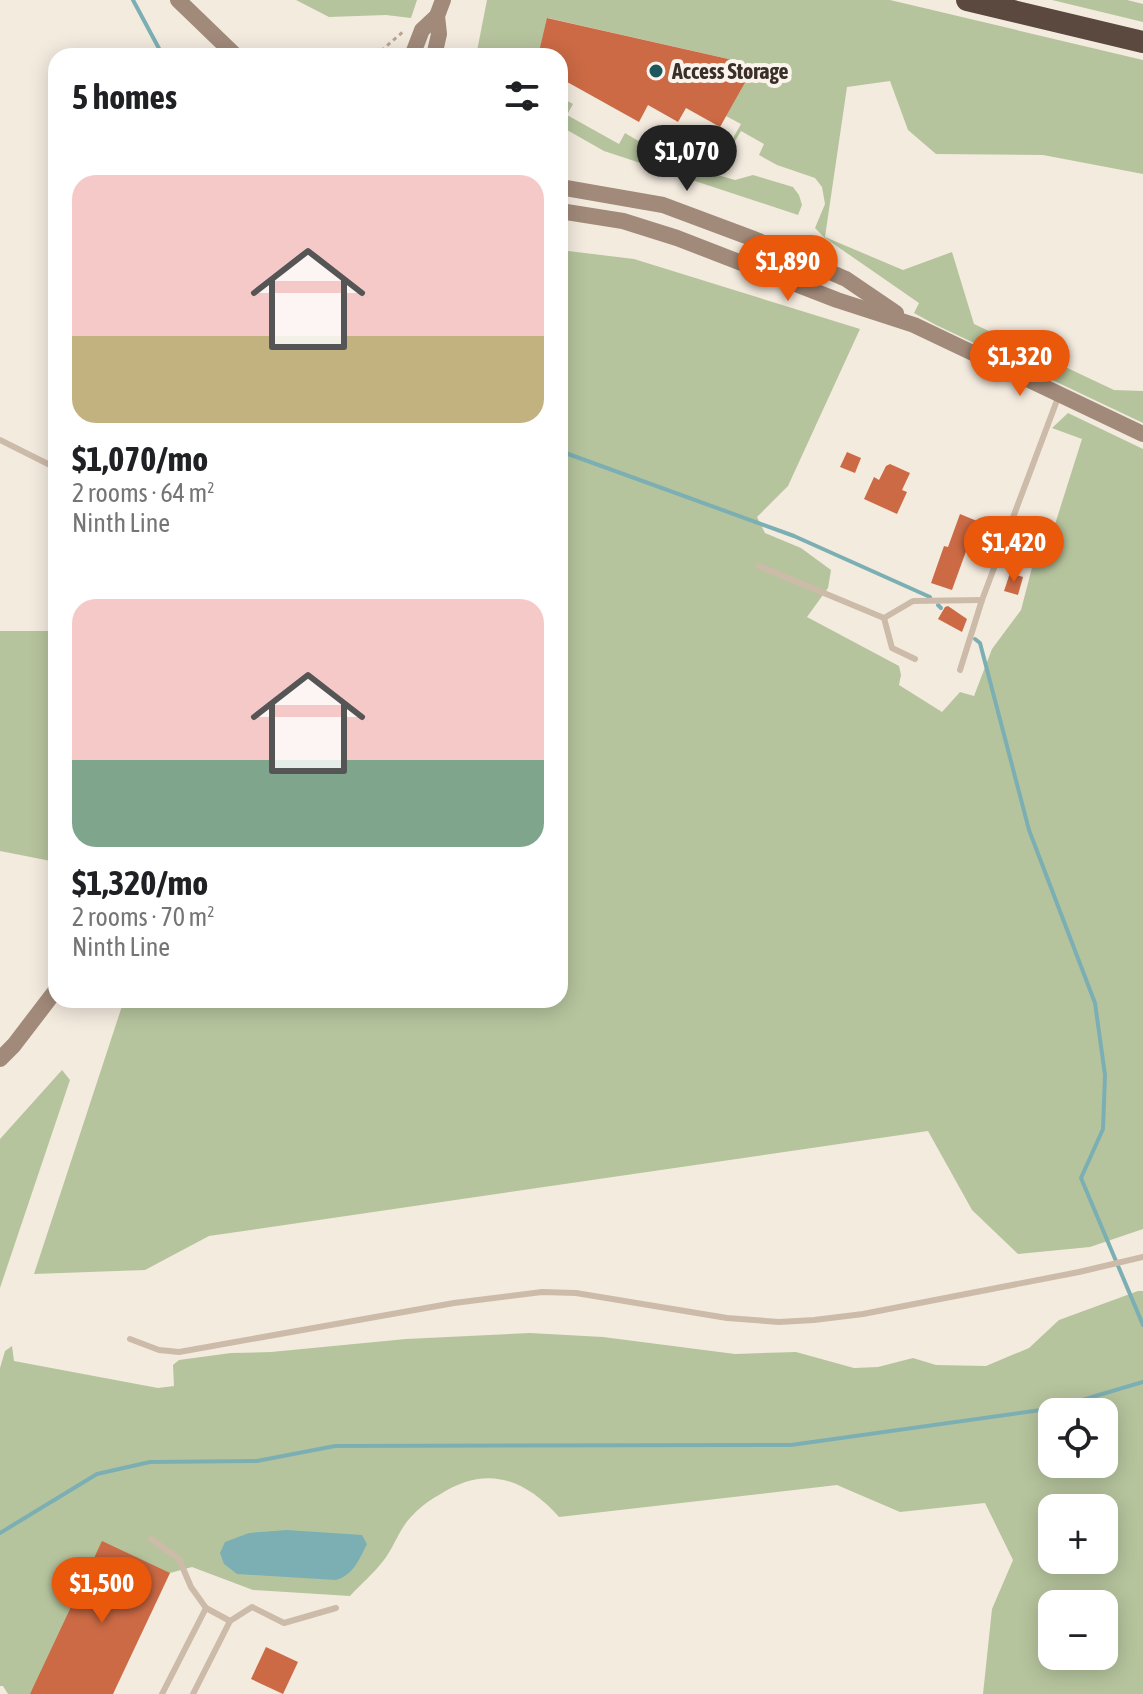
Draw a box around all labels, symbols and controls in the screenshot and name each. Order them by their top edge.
place label: Access Storage [671,58,789,84]
marker: Access Storage [647,62,665,80]
icon: filters [500,74,544,118]
text: 5 homes [72,77,177,116]
pin: $1,070 [622,125,752,193]
text: $1,070 [655,136,719,166]
icon: home [236,227,380,371]
pin: $1,890 [723,235,853,303]
text: $1,890 [756,246,820,276]
pin: $1,320 [955,330,1085,398]
text: $1,320 [988,341,1052,371]
text: $1,070/mo [72,439,208,478]
text: 2 rooms · 64 m² [72,478,214,508]
text: Ninth Line [72,508,170,538]
pin: $1,420 [949,516,1079,584]
text: $1,420 [982,527,1046,557]
icon: home [236,651,380,795]
text: $1,320/mo [72,863,208,902]
text: 2 rooms · 70 m² [72,902,214,932]
text: Ninth Line [72,932,170,962]
map controls [1038,1398,1118,1670]
button: locate [1038,1398,1118,1478]
button: + [1038,1494,1118,1574]
pin: $1,500 [37,1557,167,1625]
text: $1,500 [70,1568,134,1598]
button: − [1038,1590,1118,1670]

